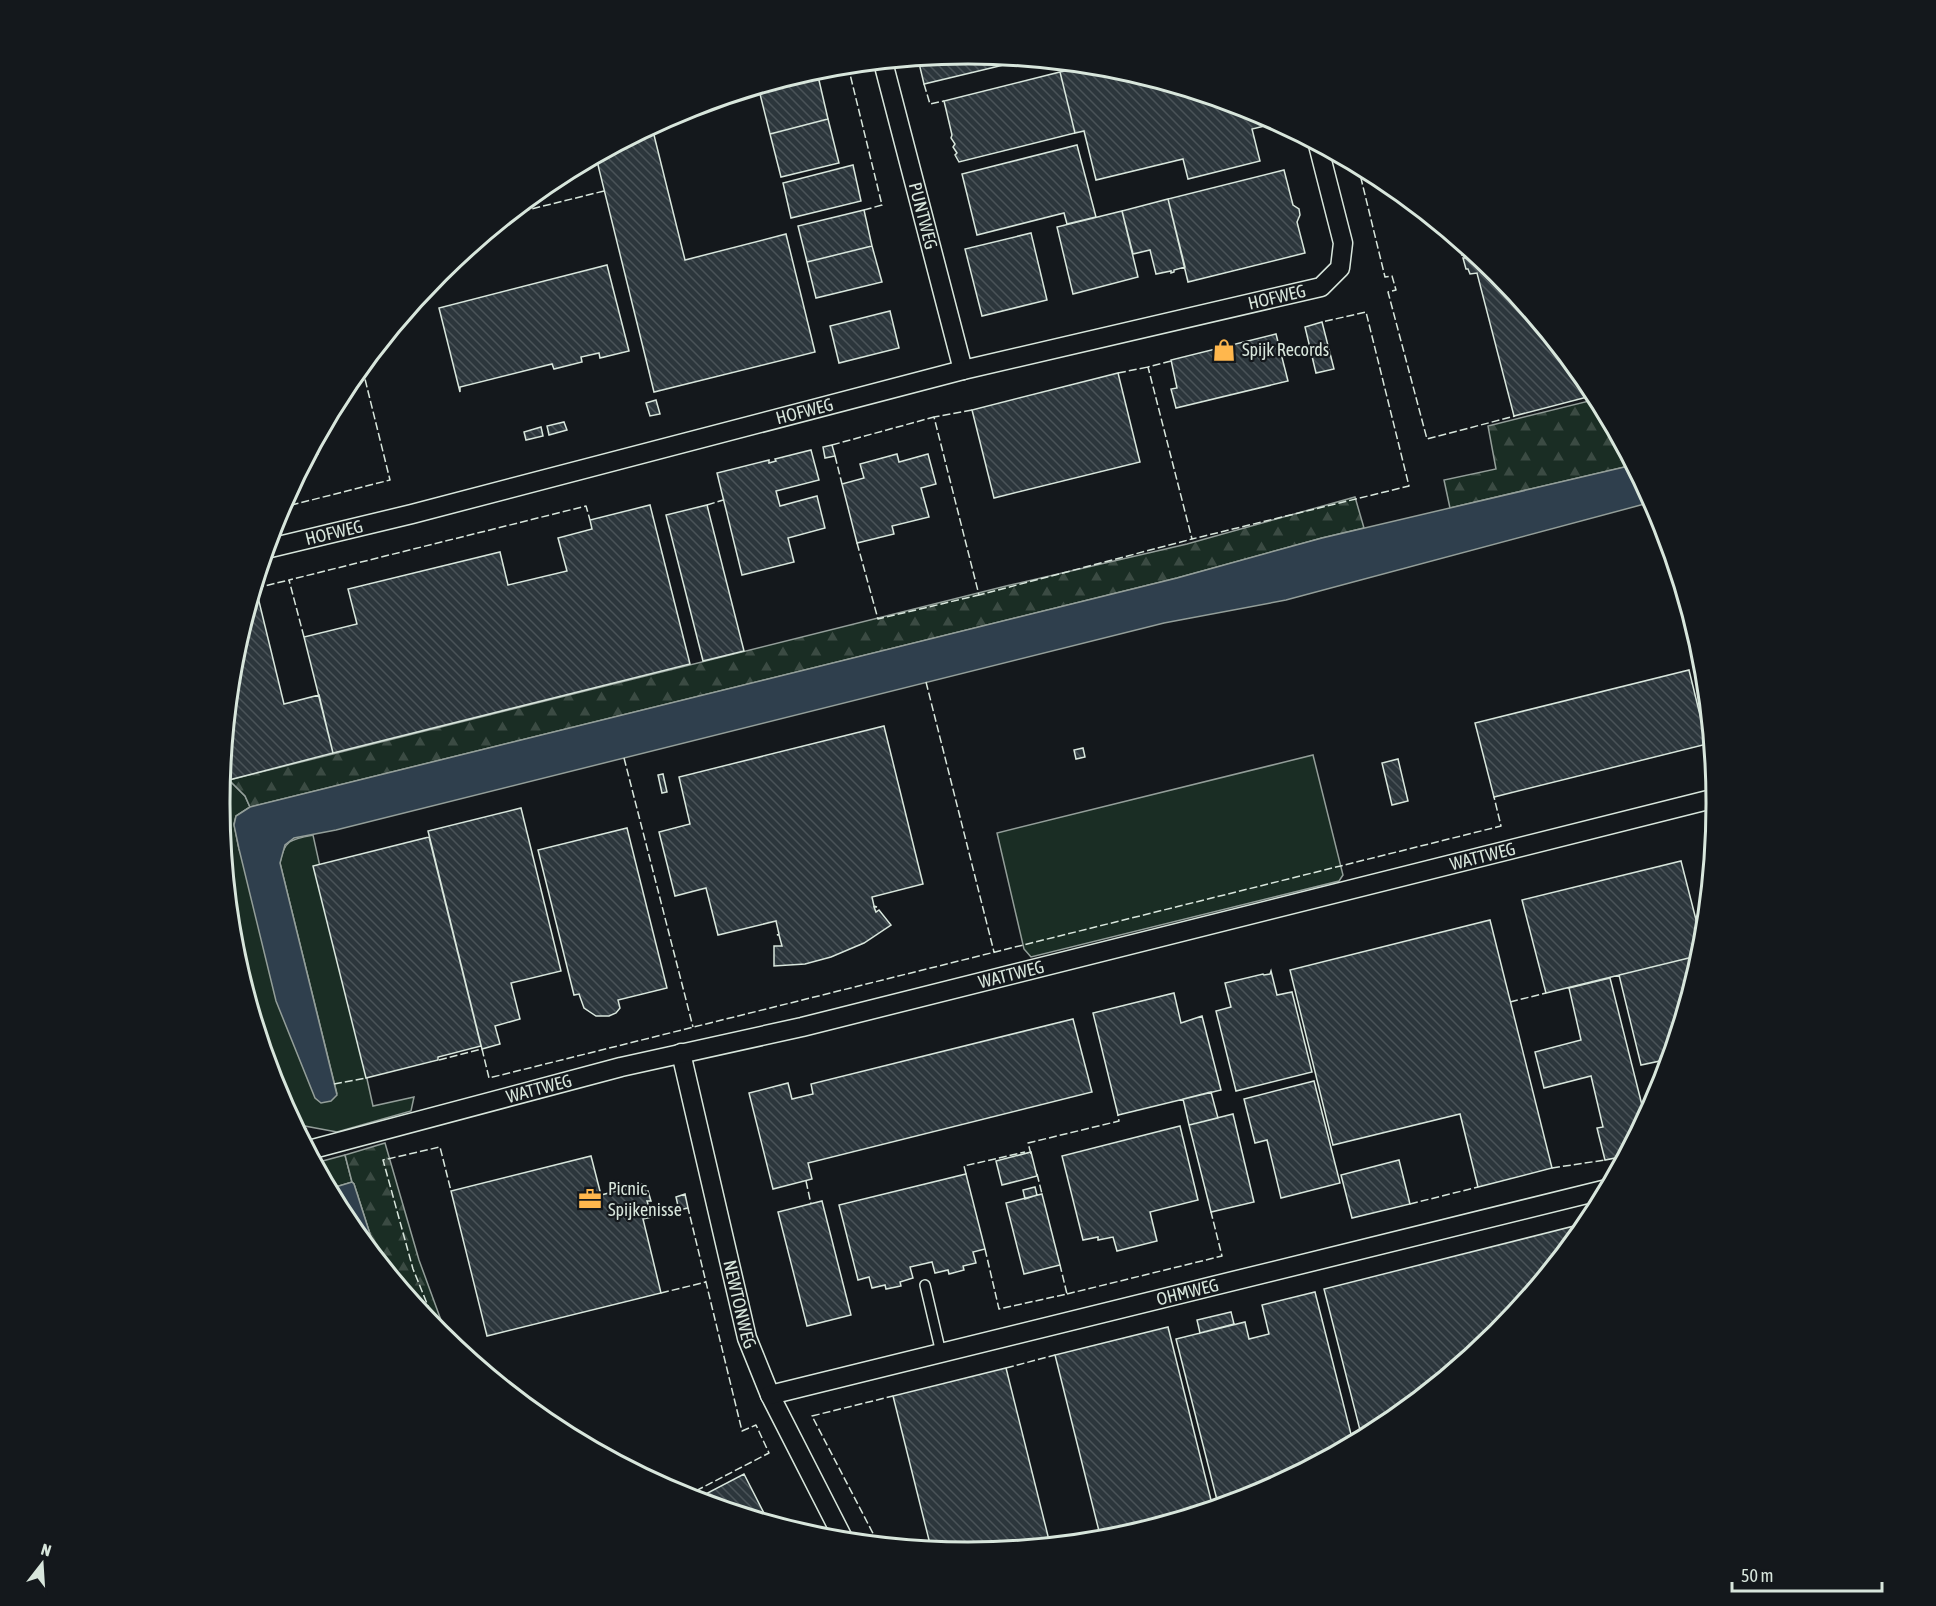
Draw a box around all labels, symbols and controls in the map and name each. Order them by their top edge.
street label: PUNTWEG [905,180,942,251]
street label: HOFWEG [1246,280,1308,314]
shop icon: Spijk Records [1211,337,1237,363]
place label: Spijk Records [1242,339,1329,360]
street label: HOFWEG [774,393,836,428]
street label: HOFWEG [303,515,365,549]
street label: WATTWEG [1448,838,1518,874]
street label: WATTWEG [976,956,1046,992]
street label: WATTWEG [504,1070,574,1107]
place label: Picnic Spijkenisse [608,1178,682,1220]
office icon: Picnic Spijkenisse [577,1186,603,1212]
street label: NEWTONWEG [719,1258,761,1352]
street label: OHMWEG [1154,1274,1221,1310]
north arrow [12,1534,72,1594]
text: N [39,1540,54,1560]
scale bar [1732,1555,1882,1593]
text: 50 m [1741,1565,1773,1586]

